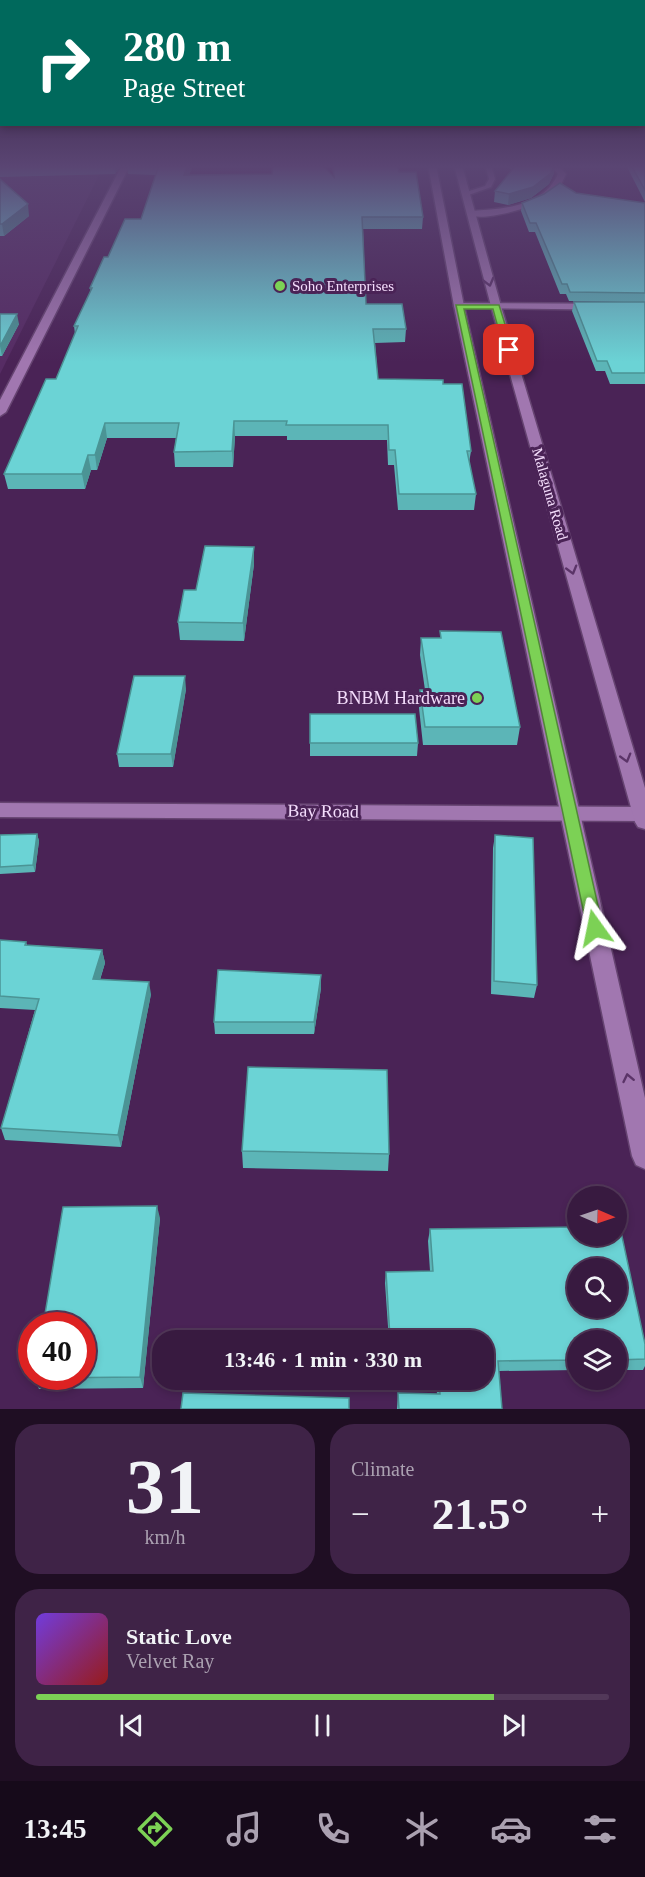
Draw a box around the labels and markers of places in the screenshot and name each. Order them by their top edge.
place label: Soho Enterprises [292,278,394,294]
marker: Soho Enterprises [273,279,287,293]
pin [483,324,534,375]
place label: BNBM Hardware [337,688,465,708]
marker: BNBM Hardware [470,691,484,705]

